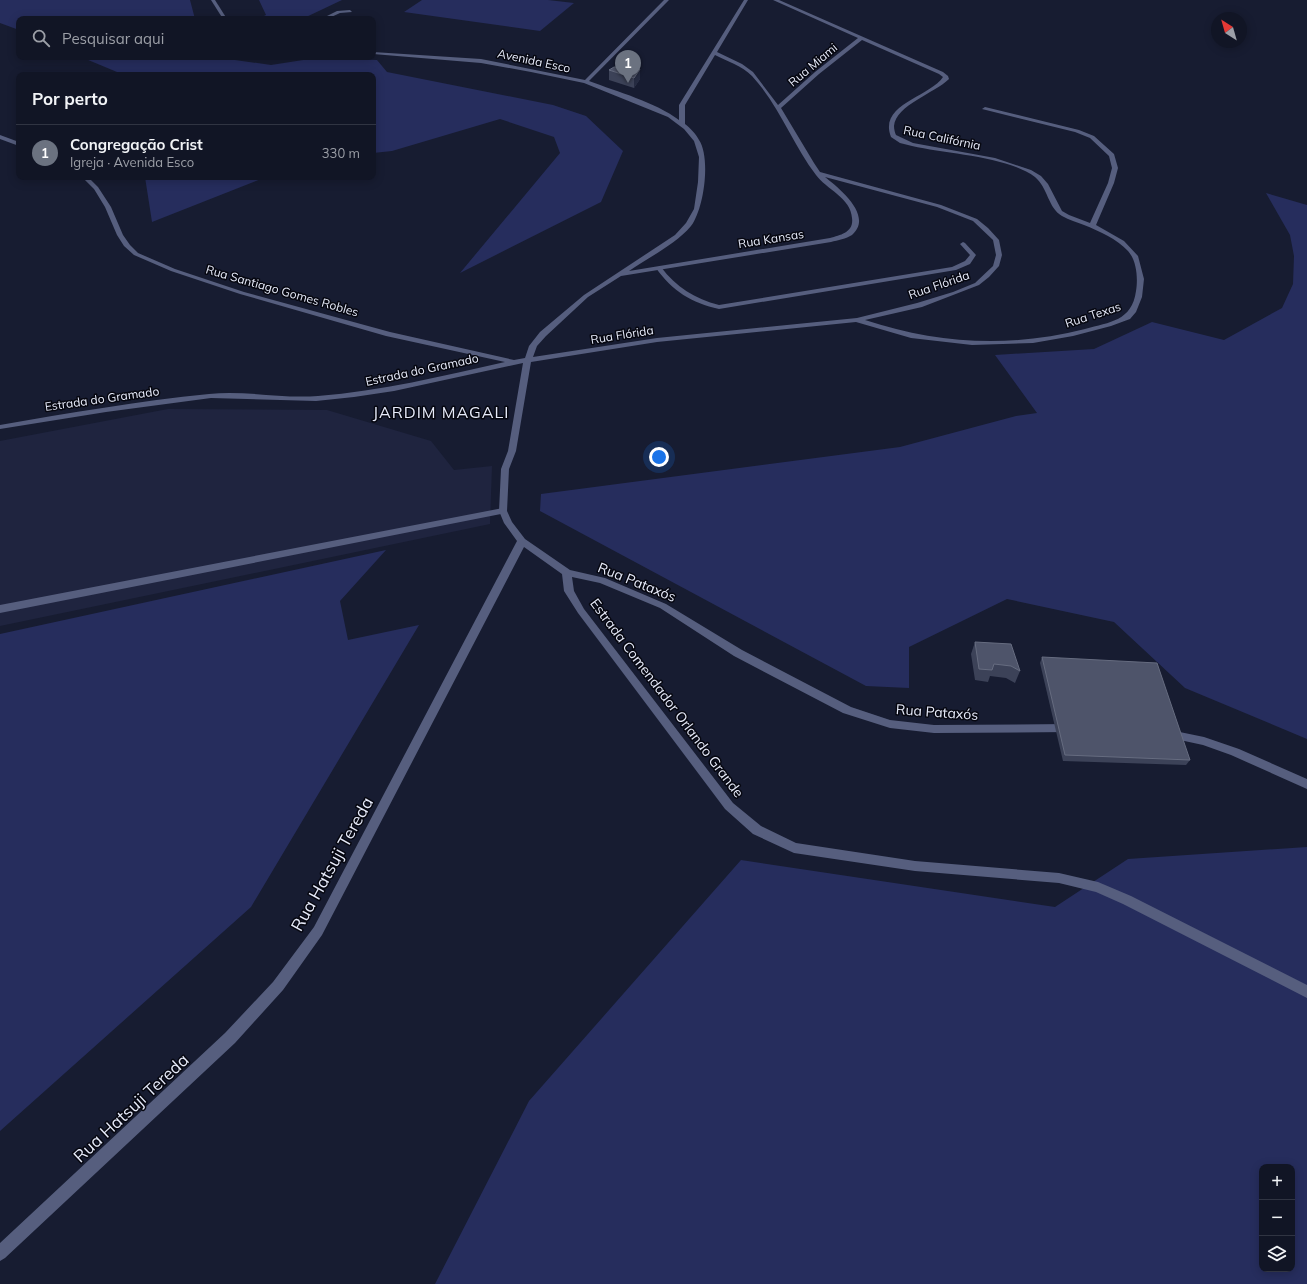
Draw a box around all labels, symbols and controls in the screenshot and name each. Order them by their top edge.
north arrow [1211,12,1247,48]
search box [16,16,376,60]
icon: search [30,27,52,49]
text: Pesquisar aqui [62,29,164,48]
street label: Rua Miami [785,40,840,89]
street label: Avenida Esco [496,45,572,76]
pin: 1 [615,50,641,83]
text: Por perto [32,88,108,109]
street label: Rua Califórnia [902,122,982,153]
text: Congregação Crist [70,135,203,154]
text: 1 [41,145,49,161]
text: 330 m [322,145,360,161]
text: Igreja · Avenida Esco [70,154,194,170]
street label: Rua Kansas [737,226,805,251]
street label: Rua Santiago Gomes Robles [204,262,360,320]
street label: Rua Flórida [906,267,971,302]
street label: Rua Texas [1063,298,1123,331]
street label: Rua Flórida [589,322,655,347]
street label: Estrada do Gramado [364,350,480,389]
street label: Estrada do Gramado [44,383,160,414]
district label: JARDIM MAGALI [373,402,509,422]
your location [649,447,669,467]
street label: Rua Pataxós [595,558,679,606]
street label: Estrada Comendador Orlando Grande [586,595,748,801]
street label: Rua Pataxós [895,700,979,724]
street label: Rua Hatsuji Tereda [286,793,377,934]
street label: Rua Hatsuji Tereda [69,1049,193,1166]
map controls [1259,1164,1295,1272]
button: + [1259,1164,1295,1200]
button: − [1259,1200,1295,1236]
button: layers [1259,1236,1295,1272]

